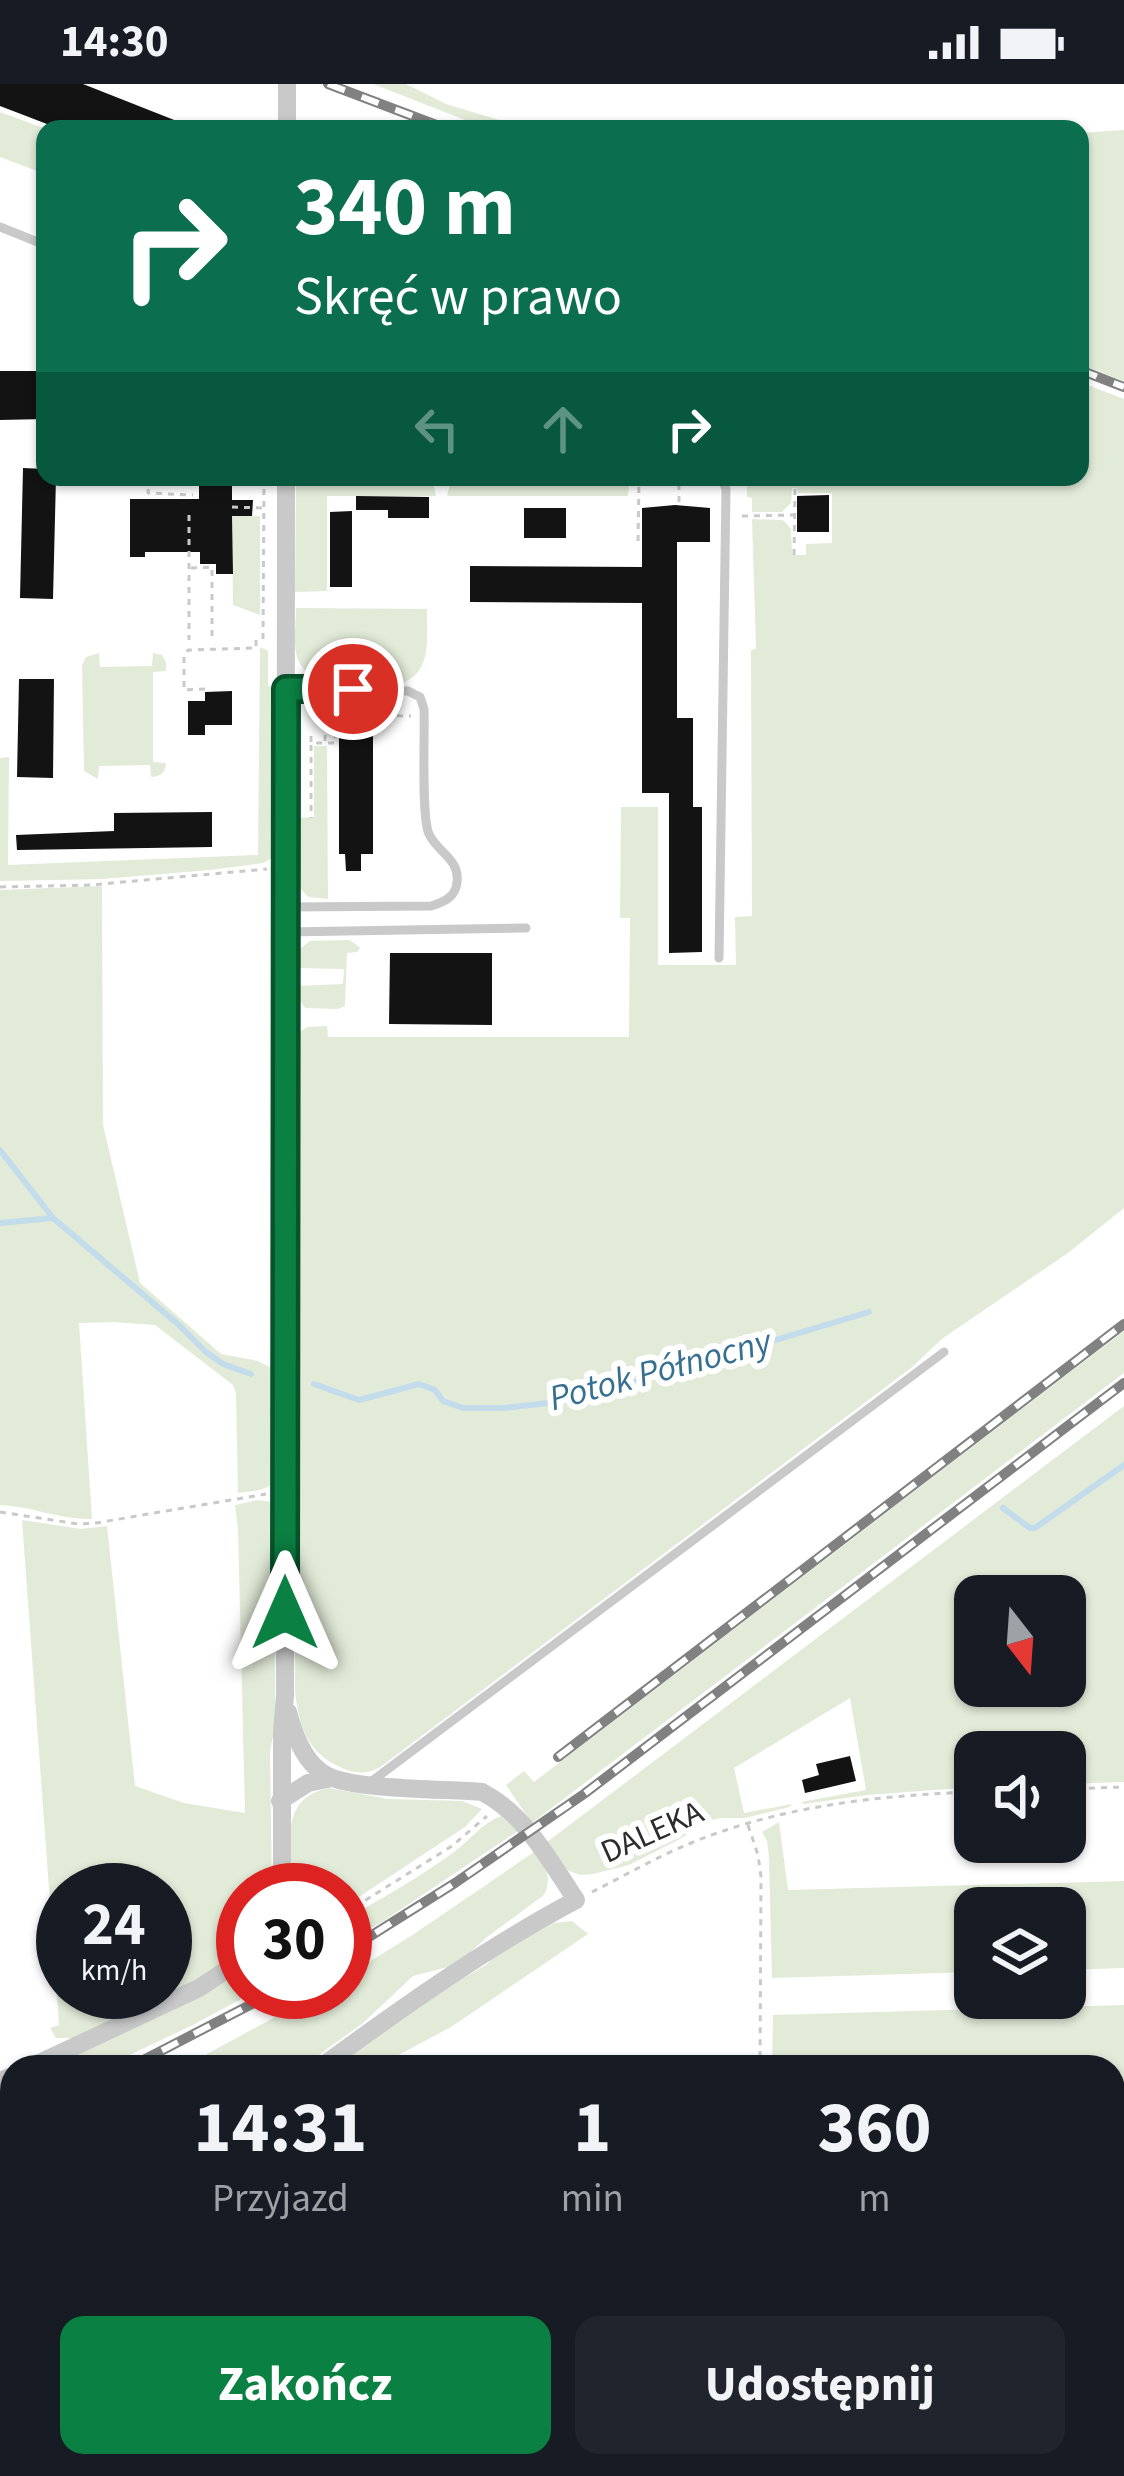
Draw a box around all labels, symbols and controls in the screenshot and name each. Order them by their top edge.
text: 14:30 [60,10,169,74]
text: 340 m [294,148,516,268]
icon: right [96,168,252,324]
text: Skręć w prawo [294,259,622,336]
icon: left [404,396,470,462]
icon: ahead [530,396,596,462]
icon: right [656,396,722,462]
pin [302,638,404,740]
icon: arrive [320,656,386,722]
water label: Potok Północny [543,1315,778,1424]
position arrow [222,1550,348,1676]
north arrow [954,1575,1086,1707]
map controls [954,1575,1086,2019]
button: sound [954,1731,1086,1863]
street label: DALEKA [593,1789,711,1875]
speed limit sign: 30 [216,1863,372,2019]
text: 24 [82,1883,146,1968]
button: layers [954,1887,1086,2019]
text: km/h [81,1949,147,1992]
text: 14:31 [194,2077,367,2180]
text: 1 [573,2077,611,2180]
text: 360 [817,2077,932,2180]
text: Przyjazd [212,2171,349,2227]
text: min [561,2171,624,2227]
text: m [858,2171,891,2227]
button: Zakończ [60,2316,551,2454]
button: Udostępnij [575,2316,1065,2454]

